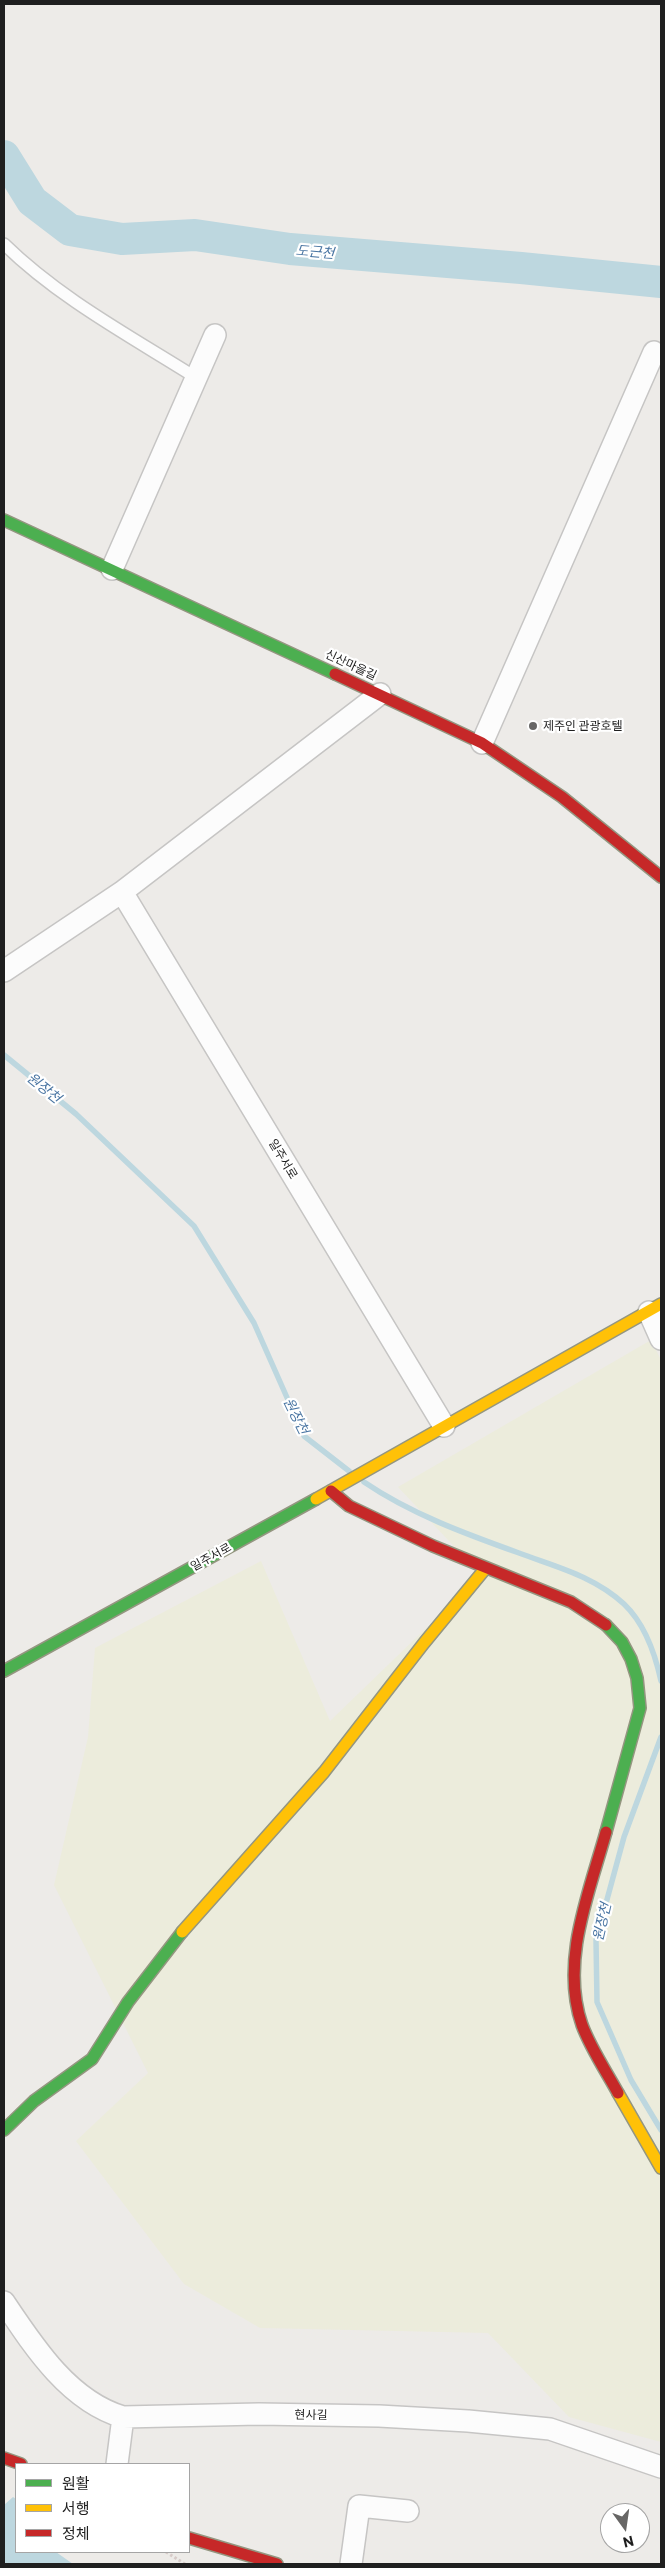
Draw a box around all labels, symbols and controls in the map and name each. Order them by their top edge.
water label: 도근천 [295,242,335,262]
street label: 신산마을길 [323,647,379,683]
place label: 제주인 관광호텔 [543,719,623,733]
marker: 제주인 관광호텔 [527,720,539,732]
water label: 원장천 [24,1069,64,1107]
street label: 일주서로 [265,1136,301,1182]
water label: 원장천 [280,1395,312,1437]
street label: 일주서로 [188,1540,234,1574]
water label: 원장천 [589,1901,615,1943]
street label: 현사길 [294,2408,328,2422]
legend [15,2463,190,2553]
text: 원활 [62,2474,90,2492]
text: 서행 [62,2499,90,2517]
north arrow [600,2503,650,2553]
text: 정체 [62,2524,90,2542]
text: N [621,2533,636,2552]

